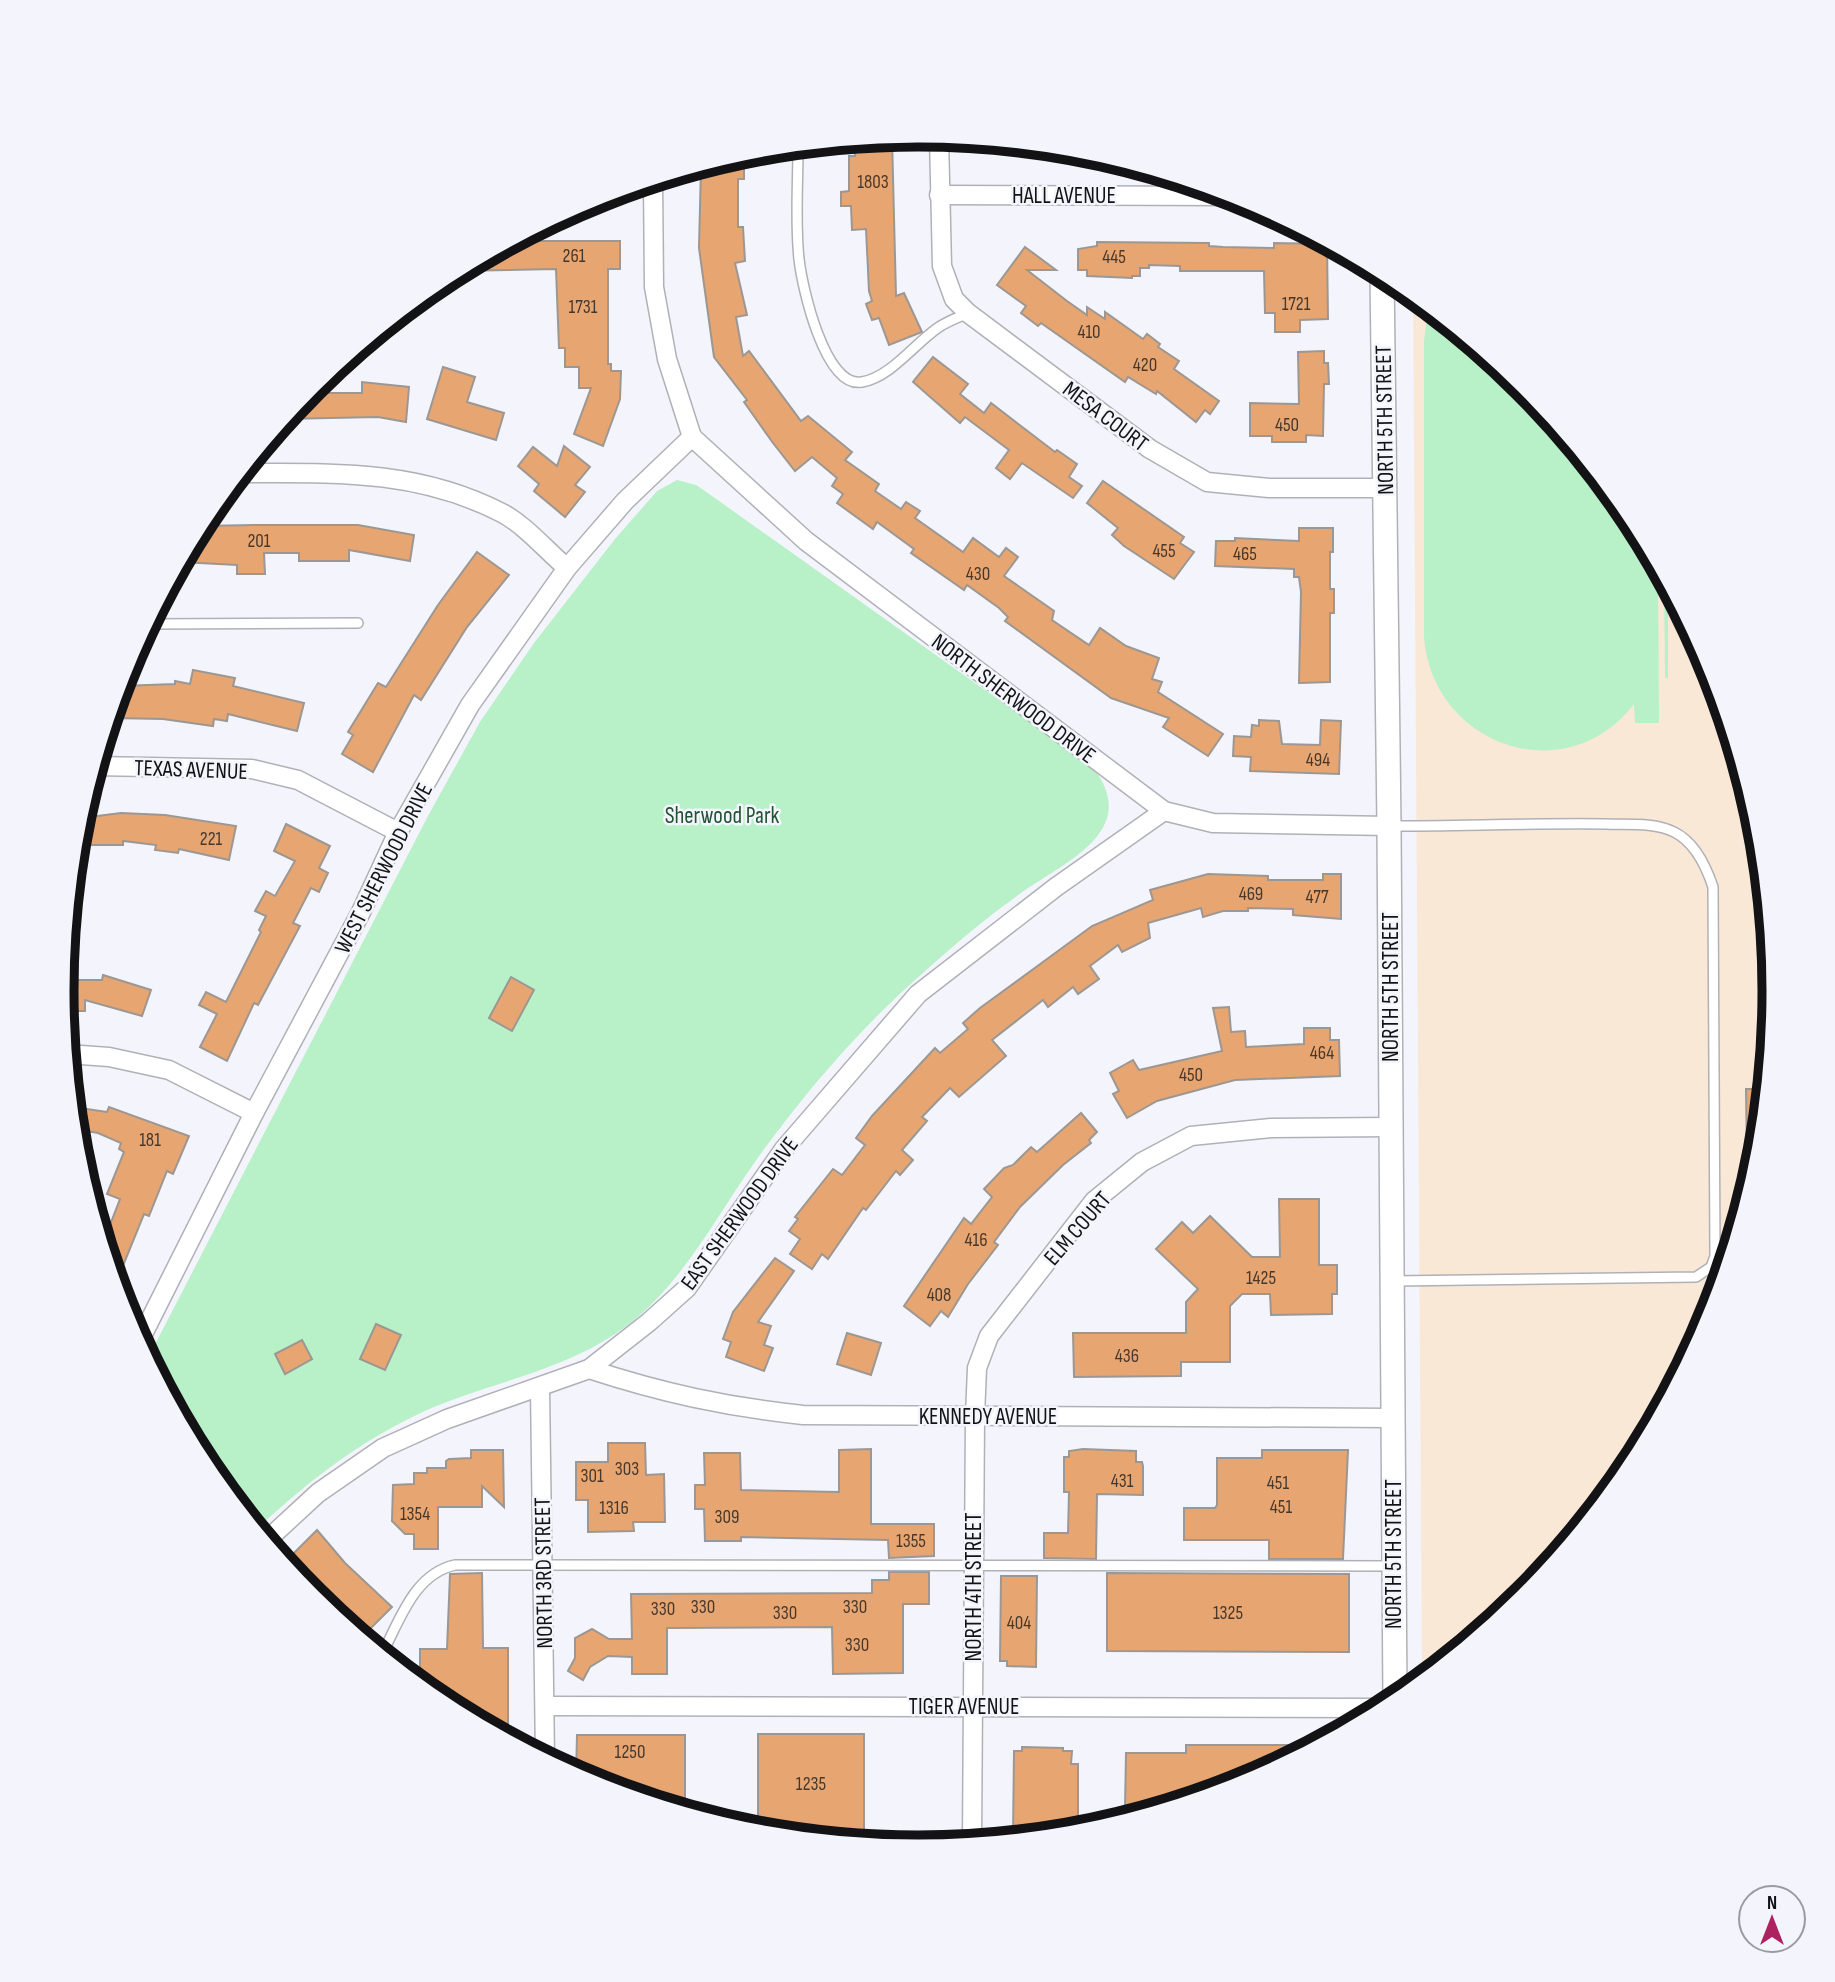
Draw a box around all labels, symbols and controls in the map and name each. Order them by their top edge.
house number: 1803 [857,171,889,194]
street label: HALL AVENUE [1012,182,1116,210]
house number: 261 [563,245,586,268]
house number: 445 [1102,246,1126,269]
house number: 1721 [1282,293,1311,316]
house number: 1731 [569,296,598,319]
house number: 410 [1077,321,1101,344]
street label: NORTH 5TH STREET [1370,345,1400,495]
house number: 420 [1133,354,1157,377]
street label: MESA COURT [1057,376,1154,458]
house number: 450 [1275,414,1299,437]
house number: 201 [248,530,271,553]
house number: 455 [1152,540,1176,563]
house number: 465 [1233,543,1257,566]
house number: 430 [966,563,990,586]
street label: NORTH SHERWOOD DRIVE [926,628,1101,770]
house number: 494 [1306,749,1330,772]
street label: TEXAS AVENUE [134,754,248,786]
street label: WEST SHERWOOD DRIVE [329,779,439,958]
park label: Sherwood Park [665,802,780,830]
house number: 221 [200,828,223,851]
house number: 469 [1239,883,1263,906]
house number: 477 [1305,886,1329,909]
street label: NORTH 5TH STREET [1377,912,1405,1062]
house number: 464 [1310,1042,1334,1065]
house number: 450 [1179,1064,1203,1087]
house number: 181 [139,1129,161,1152]
street label: EAST SHERWOOD DRIVE [675,1132,805,1296]
street label: ELM COURT [1038,1186,1117,1271]
house number: 416 [965,1229,987,1252]
house number: 1425 [1246,1267,1276,1290]
house number: 408 [927,1284,951,1307]
house number: 436 [1115,1345,1139,1368]
street label: KENNEDY AVENUE [919,1403,1057,1431]
house number: 303 [615,1458,639,1481]
house number: 301 [580,1465,604,1488]
house number: 431 [1111,1470,1134,1493]
house number: 451 [1267,1472,1289,1495]
street label: NORTH 5TH STREET [1380,1479,1408,1629]
house number: 451 [1270,1496,1292,1519]
street label: NORTH 3RD STREET [529,1497,559,1649]
house number: 1316 [599,1497,629,1520]
house number: 1354 [400,1503,430,1526]
house number: 309 [715,1506,739,1529]
street label: NORTH 4TH STREET [960,1512,988,1662]
house number: 1355 [896,1530,926,1553]
house number: 330 [691,1596,715,1619]
house number: 330 [843,1596,867,1619]
house number: 330 [651,1598,675,1621]
house number: 330 [773,1602,797,1625]
house number: 1325 [1213,1602,1243,1625]
house number: 404 [1007,1612,1031,1635]
house number: 330 [845,1634,869,1657]
street label: TIGER AVENUE [909,1693,1019,1721]
house number: 1250 [615,1741,645,1764]
house number: 1235 [796,1773,826,1796]
north arrow [1737,1884,1807,1954]
text: N [1767,1892,1777,1915]

